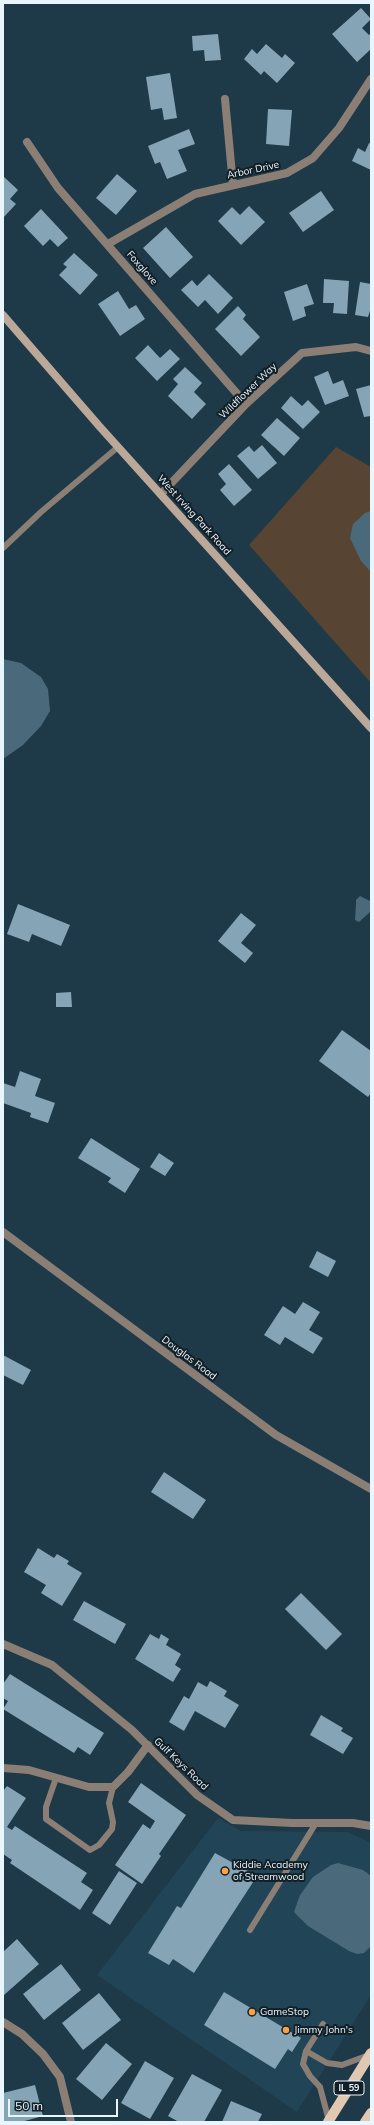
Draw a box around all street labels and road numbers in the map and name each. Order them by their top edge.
street label: Arbor Drive [226,159,280,181]
street label: Foxglove [124,249,160,287]
street label: Wildflower Way [217,361,279,421]
street label: West Irving Park Road [155,472,233,558]
street label: Douglas Road [159,1334,219,1382]
street label: Gulf Keys Road [152,1735,210,1793]
road number: IL 59 [334,2081,364,2095]

